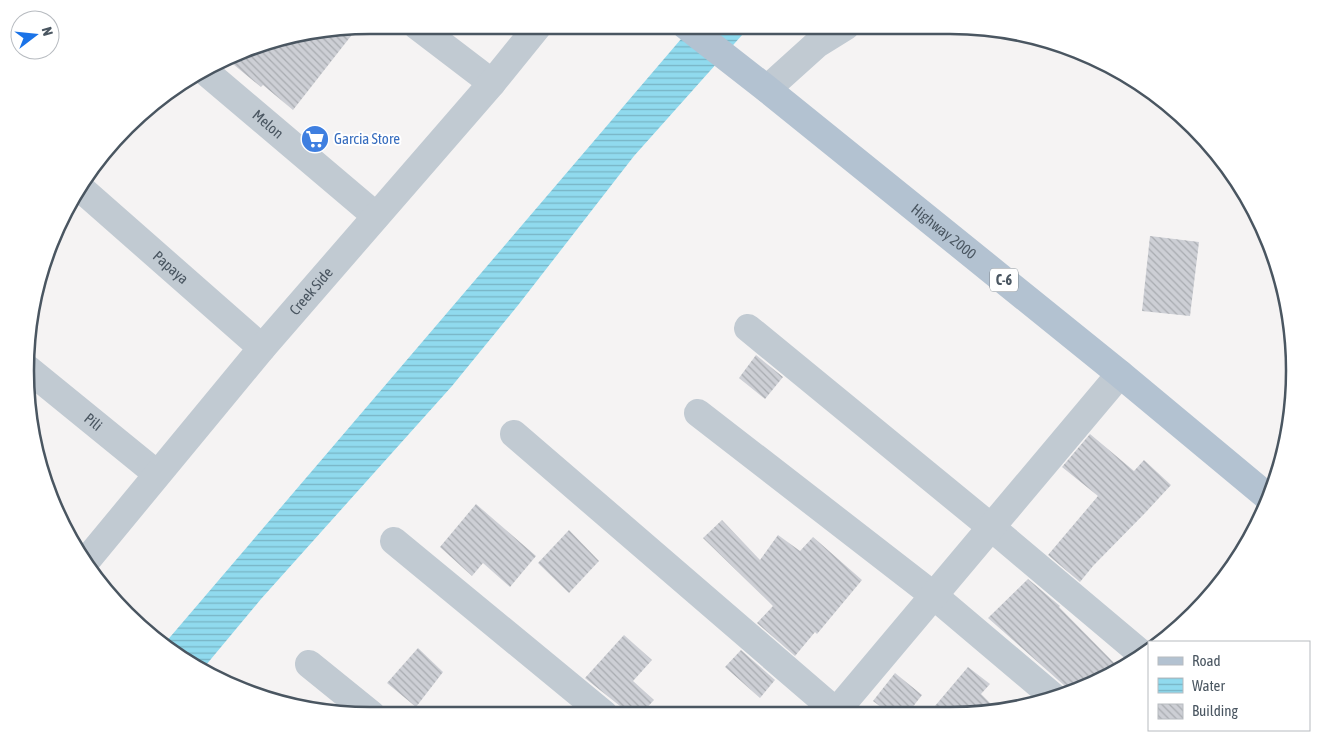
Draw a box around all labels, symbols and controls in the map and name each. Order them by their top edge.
north arrow [10,10,60,60]
text: N [39,25,56,38]
street label: Melon [249,106,287,142]
supermarket icon: Garcia Store [300,124,330,154]
place label: Garcia Store [334,130,400,147]
street label: Highway 2000 [908,200,980,262]
street label: Papaya [150,247,192,287]
street label: Creek Side [286,264,336,318]
road number: C-6 [990,268,1018,292]
street label: Pili [81,409,106,434]
legend [1148,641,1310,731]
text: Road [1192,652,1221,669]
text: Water [1192,677,1225,694]
text: Building [1192,702,1238,719]

